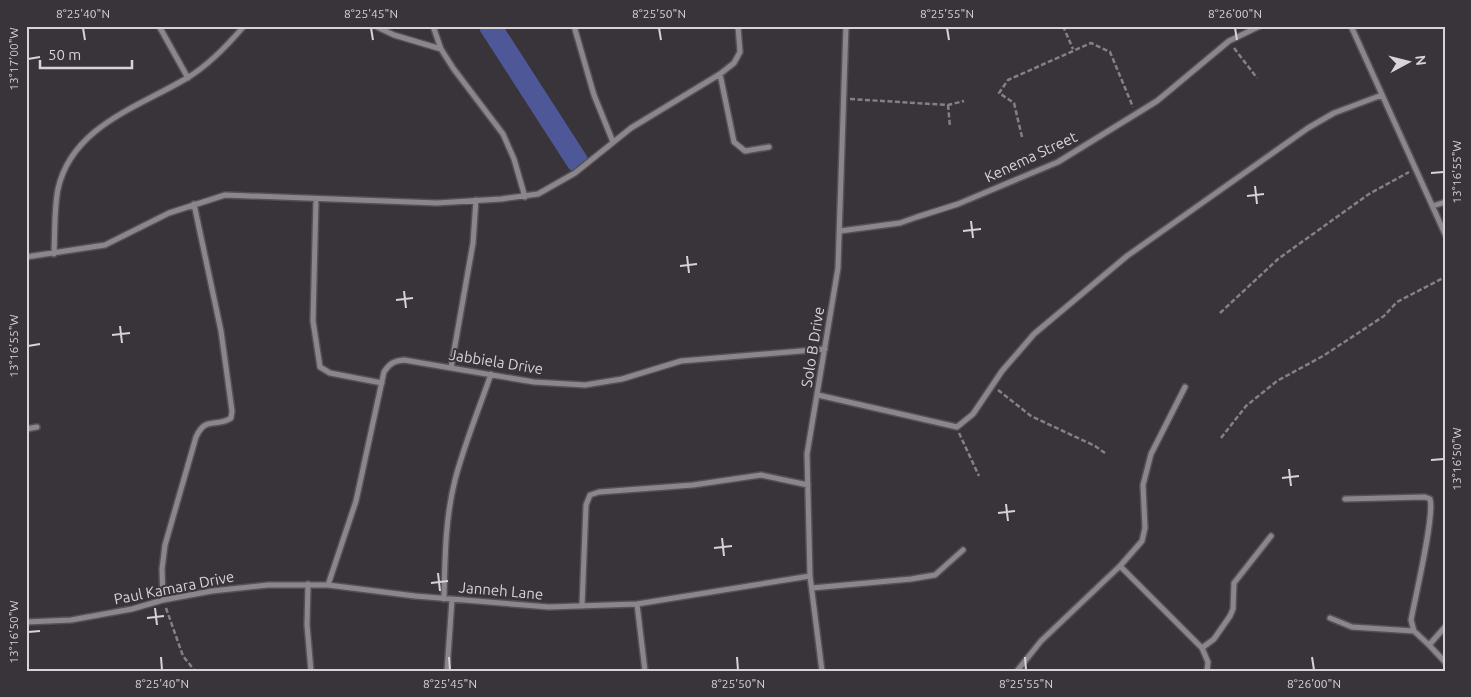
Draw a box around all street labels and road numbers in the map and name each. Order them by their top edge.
street label: Kenema Street [982,128,1080,185]
street label: Solo B Drive [798,305,827,388]
street label: Jabbiela Drive [448,346,544,377]
street label: Paul Kamara Drive [112,568,236,608]
street label: Janneh Lane [458,578,544,603]

